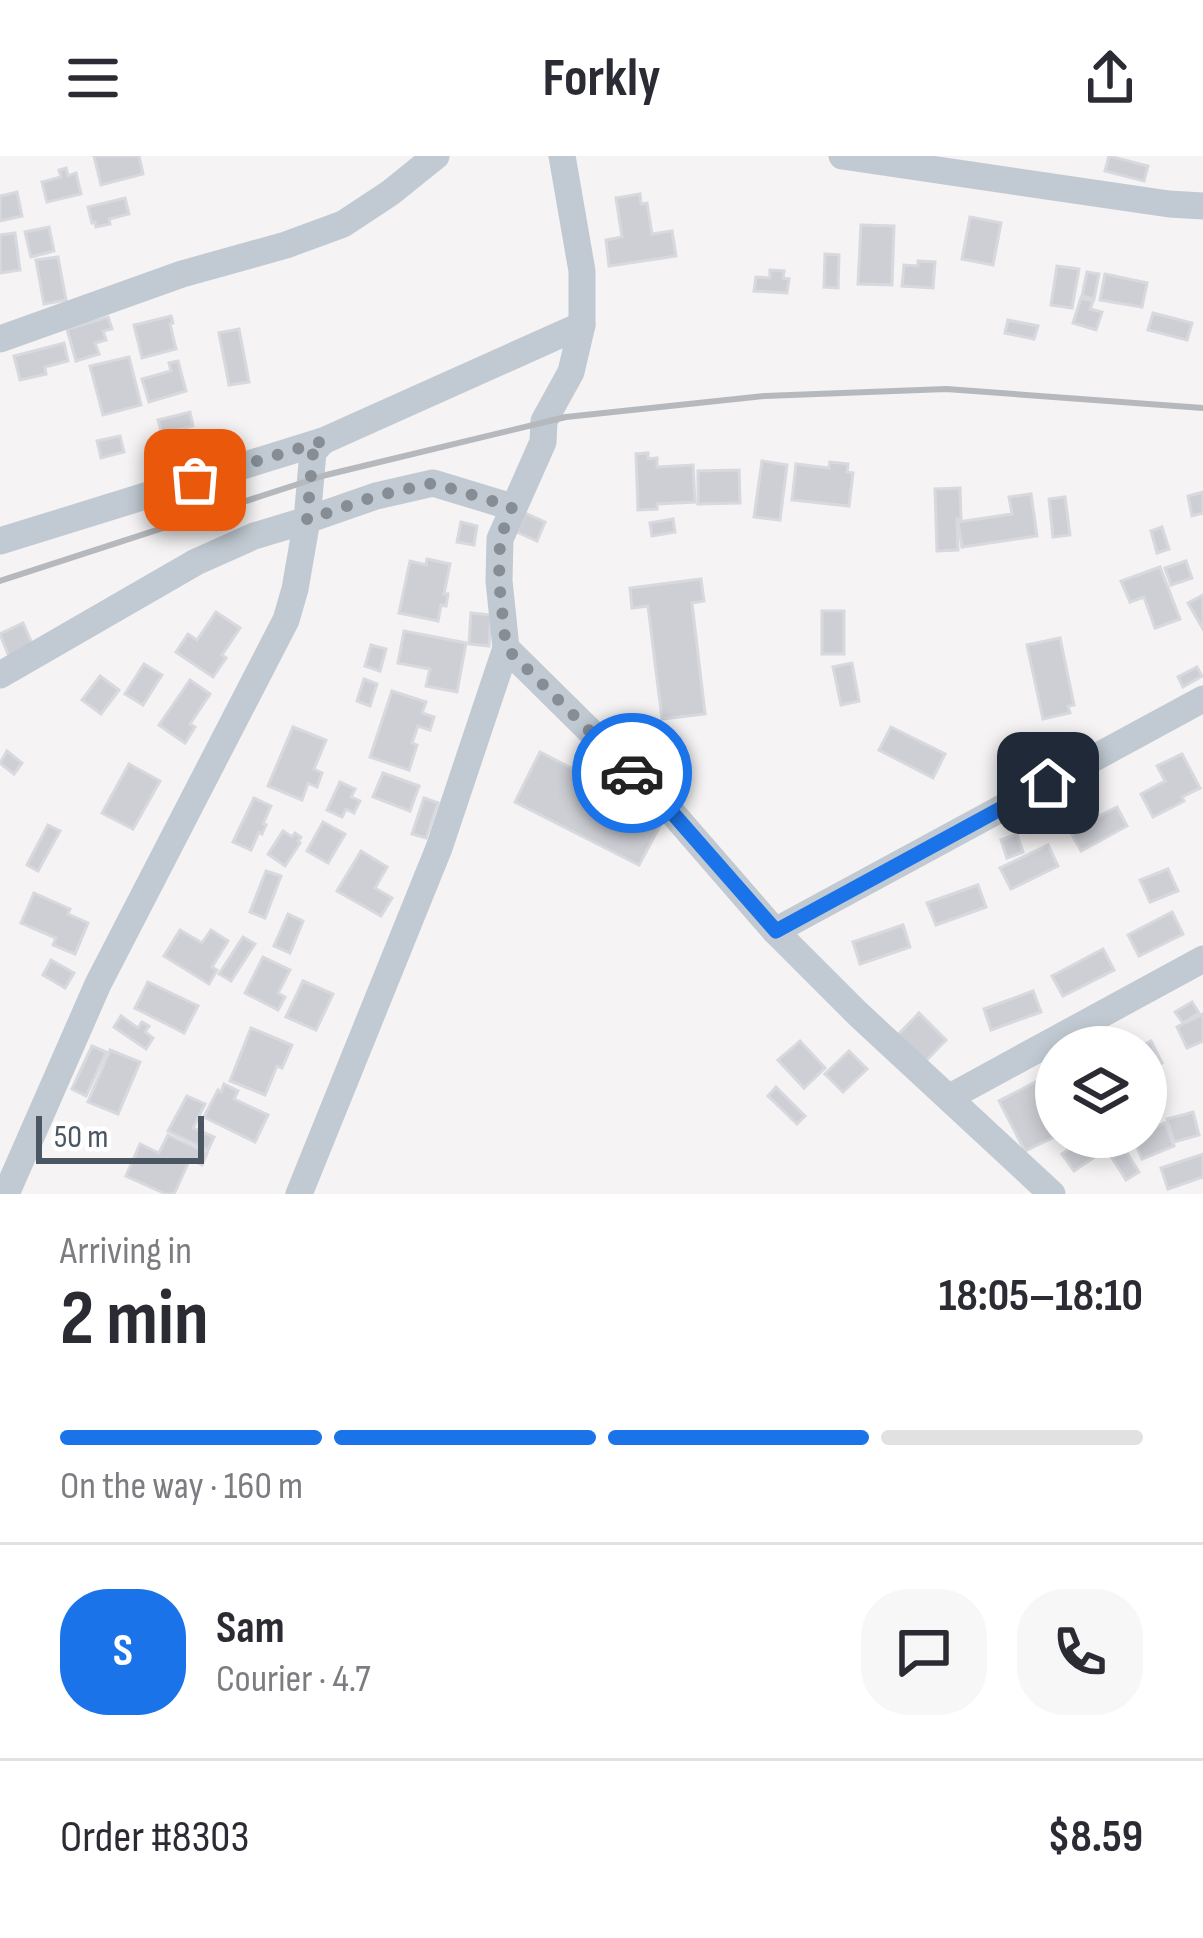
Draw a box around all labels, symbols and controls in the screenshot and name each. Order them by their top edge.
icon: menu [60,45,126,111]
icon: share [1077,45,1143,111]
text: Forkly [543,46,660,111]
pin [144,429,246,531]
icon: bag [162,447,228,513]
courier [572,713,692,833]
pin [997,732,1099,834]
icon: car [599,740,665,806]
icon: home [1015,750,1081,816]
map controls [1035,1026,1167,1158]
button: layers [1035,1026,1167,1158]
scale bar [36,1110,204,1163]
text: 50 m [54,1117,108,1157]
text: Arriving in [60,1228,192,1275]
text: 18:05–18:10 [939,1269,1143,1324]
text: 2 min [60,1273,209,1366]
text: On the way · 160 m [60,1463,303,1510]
button: chat [861,1589,987,1715]
button: phone [1017,1589,1143,1715]
text: Sam [216,1601,285,1656]
text: S [113,1624,133,1679]
text: Courier · 4.7 [216,1656,371,1703]
text: Order #8303 [60,1810,249,1865]
text: $8.59 [1048,1810,1143,1865]

